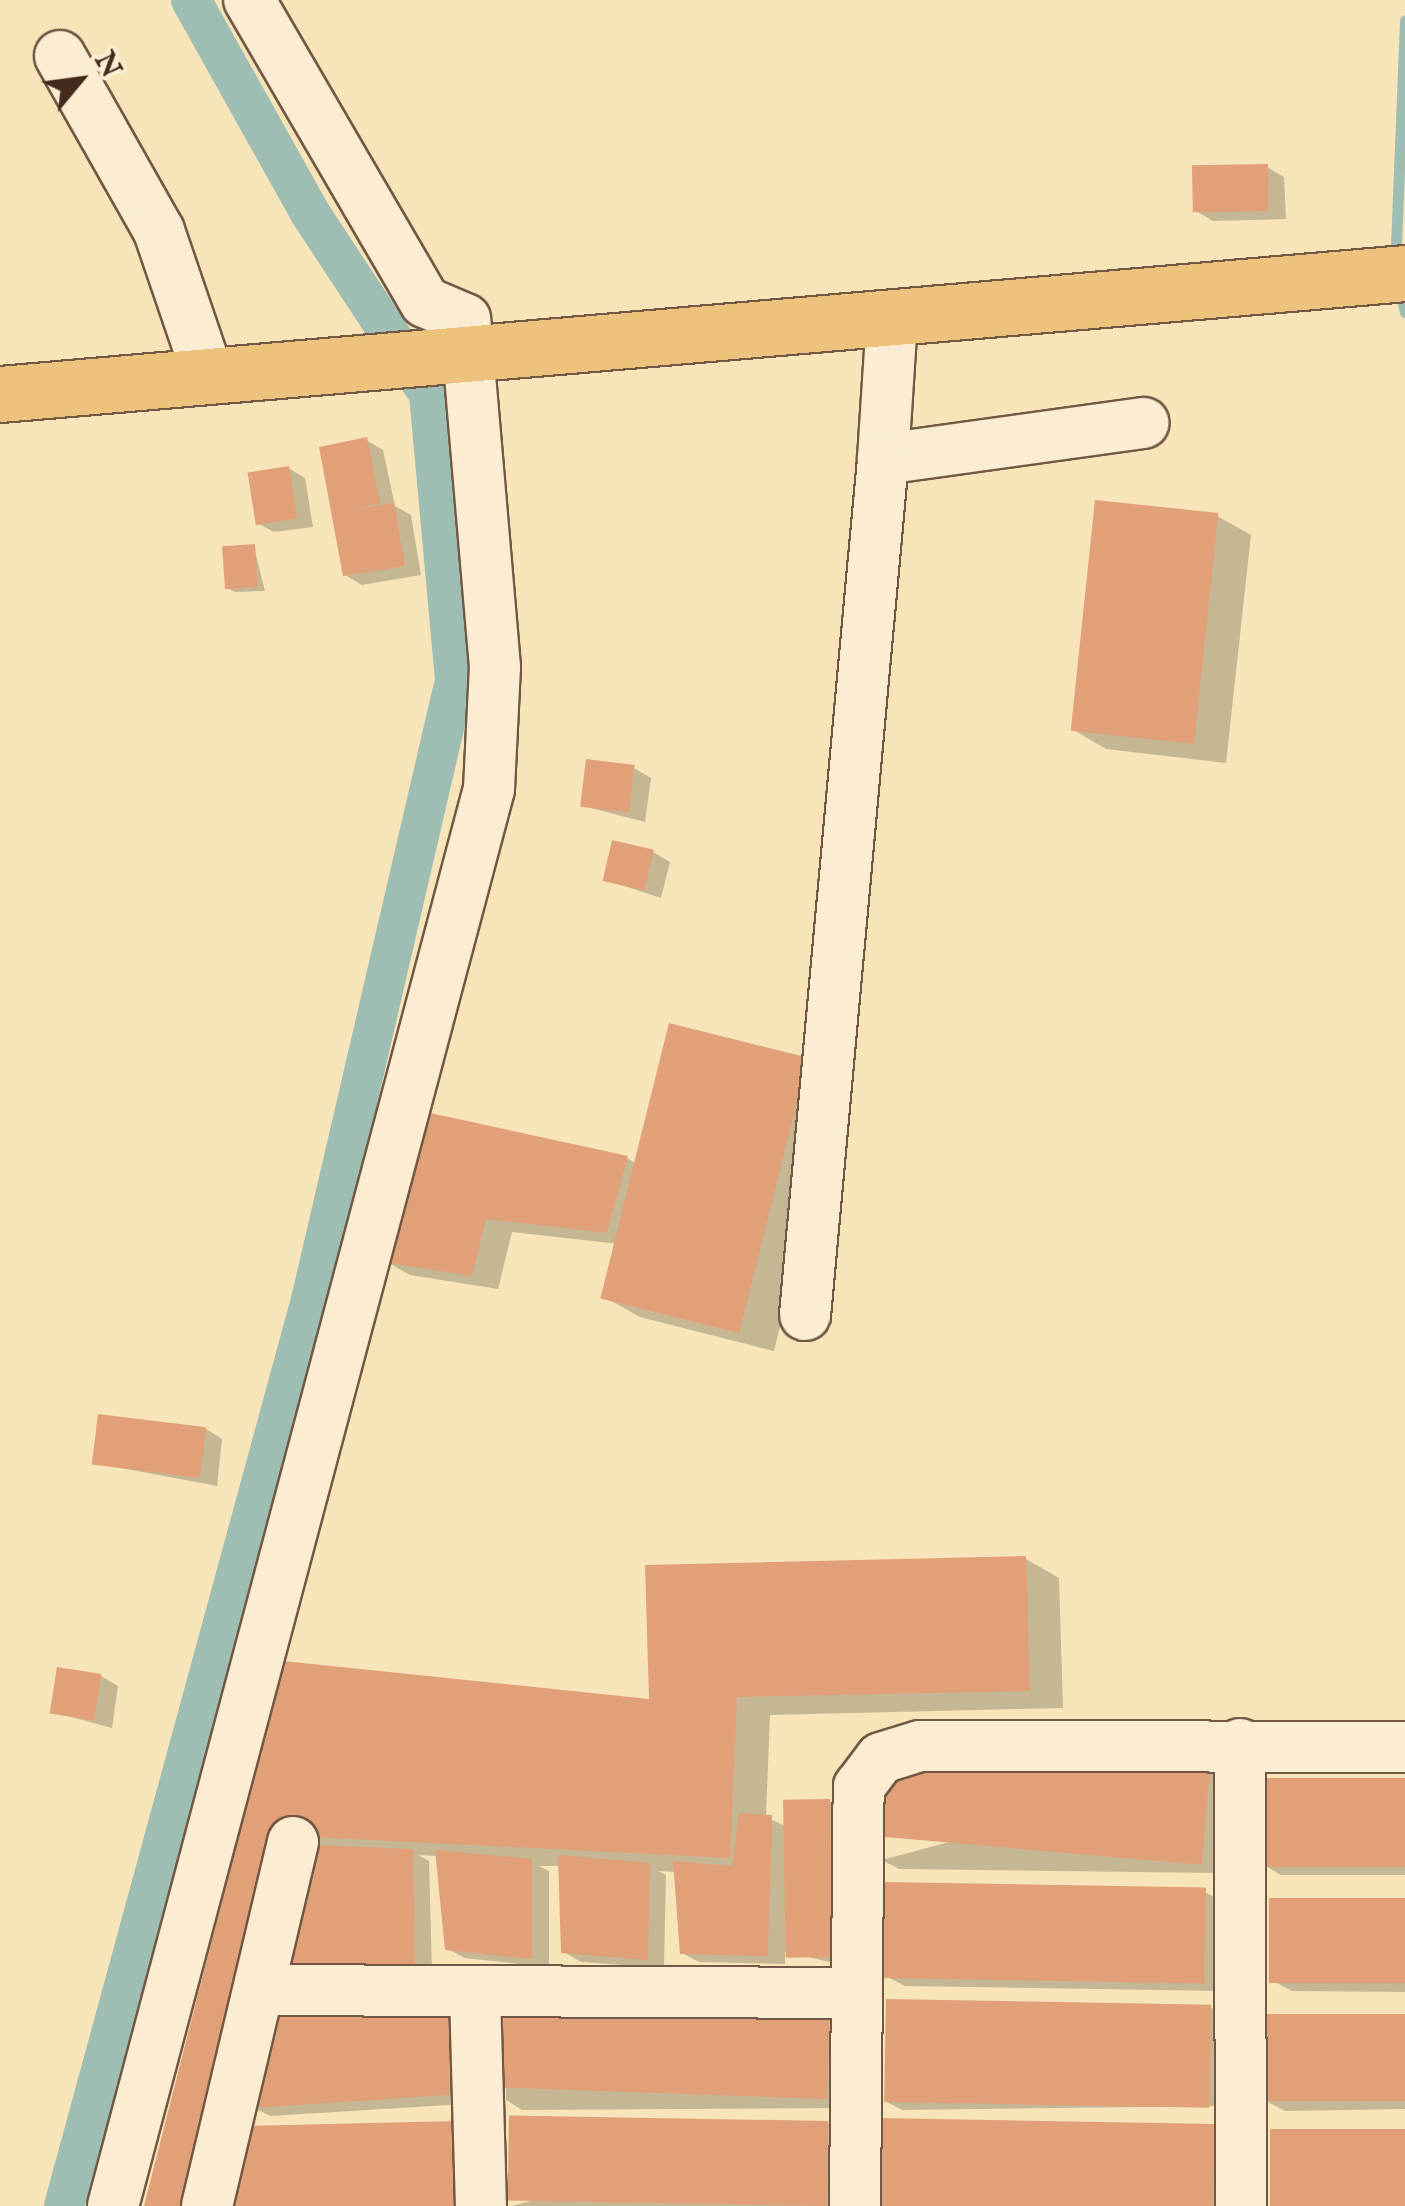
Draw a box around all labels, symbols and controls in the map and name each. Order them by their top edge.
north arrow [30,30,130,130]
text: N [85,46,128,84]

